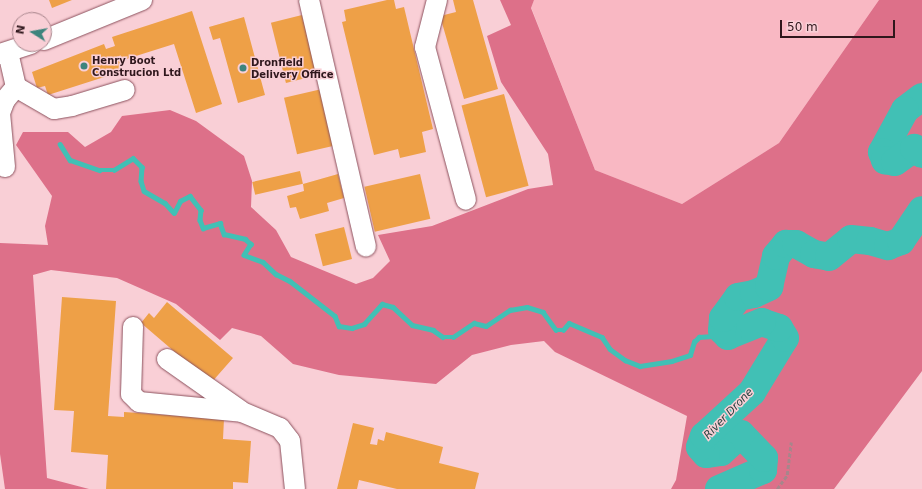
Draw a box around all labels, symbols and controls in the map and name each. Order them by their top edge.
north arrow [12,12,52,52]
scale bar [782,12,897,38]
text: 50 m [787,20,818,34]
text: N [13,24,28,36]
place label: Henry Boot Construcion Ltd [92,54,181,78]
place label: Dronfield Delivery Office [251,56,334,80]
marker: Henry Boot Construcion Ltd [79,61,89,71]
marker: Dronfield Delivery Office [238,63,248,73]
water label: River Drone [702,386,756,442]

